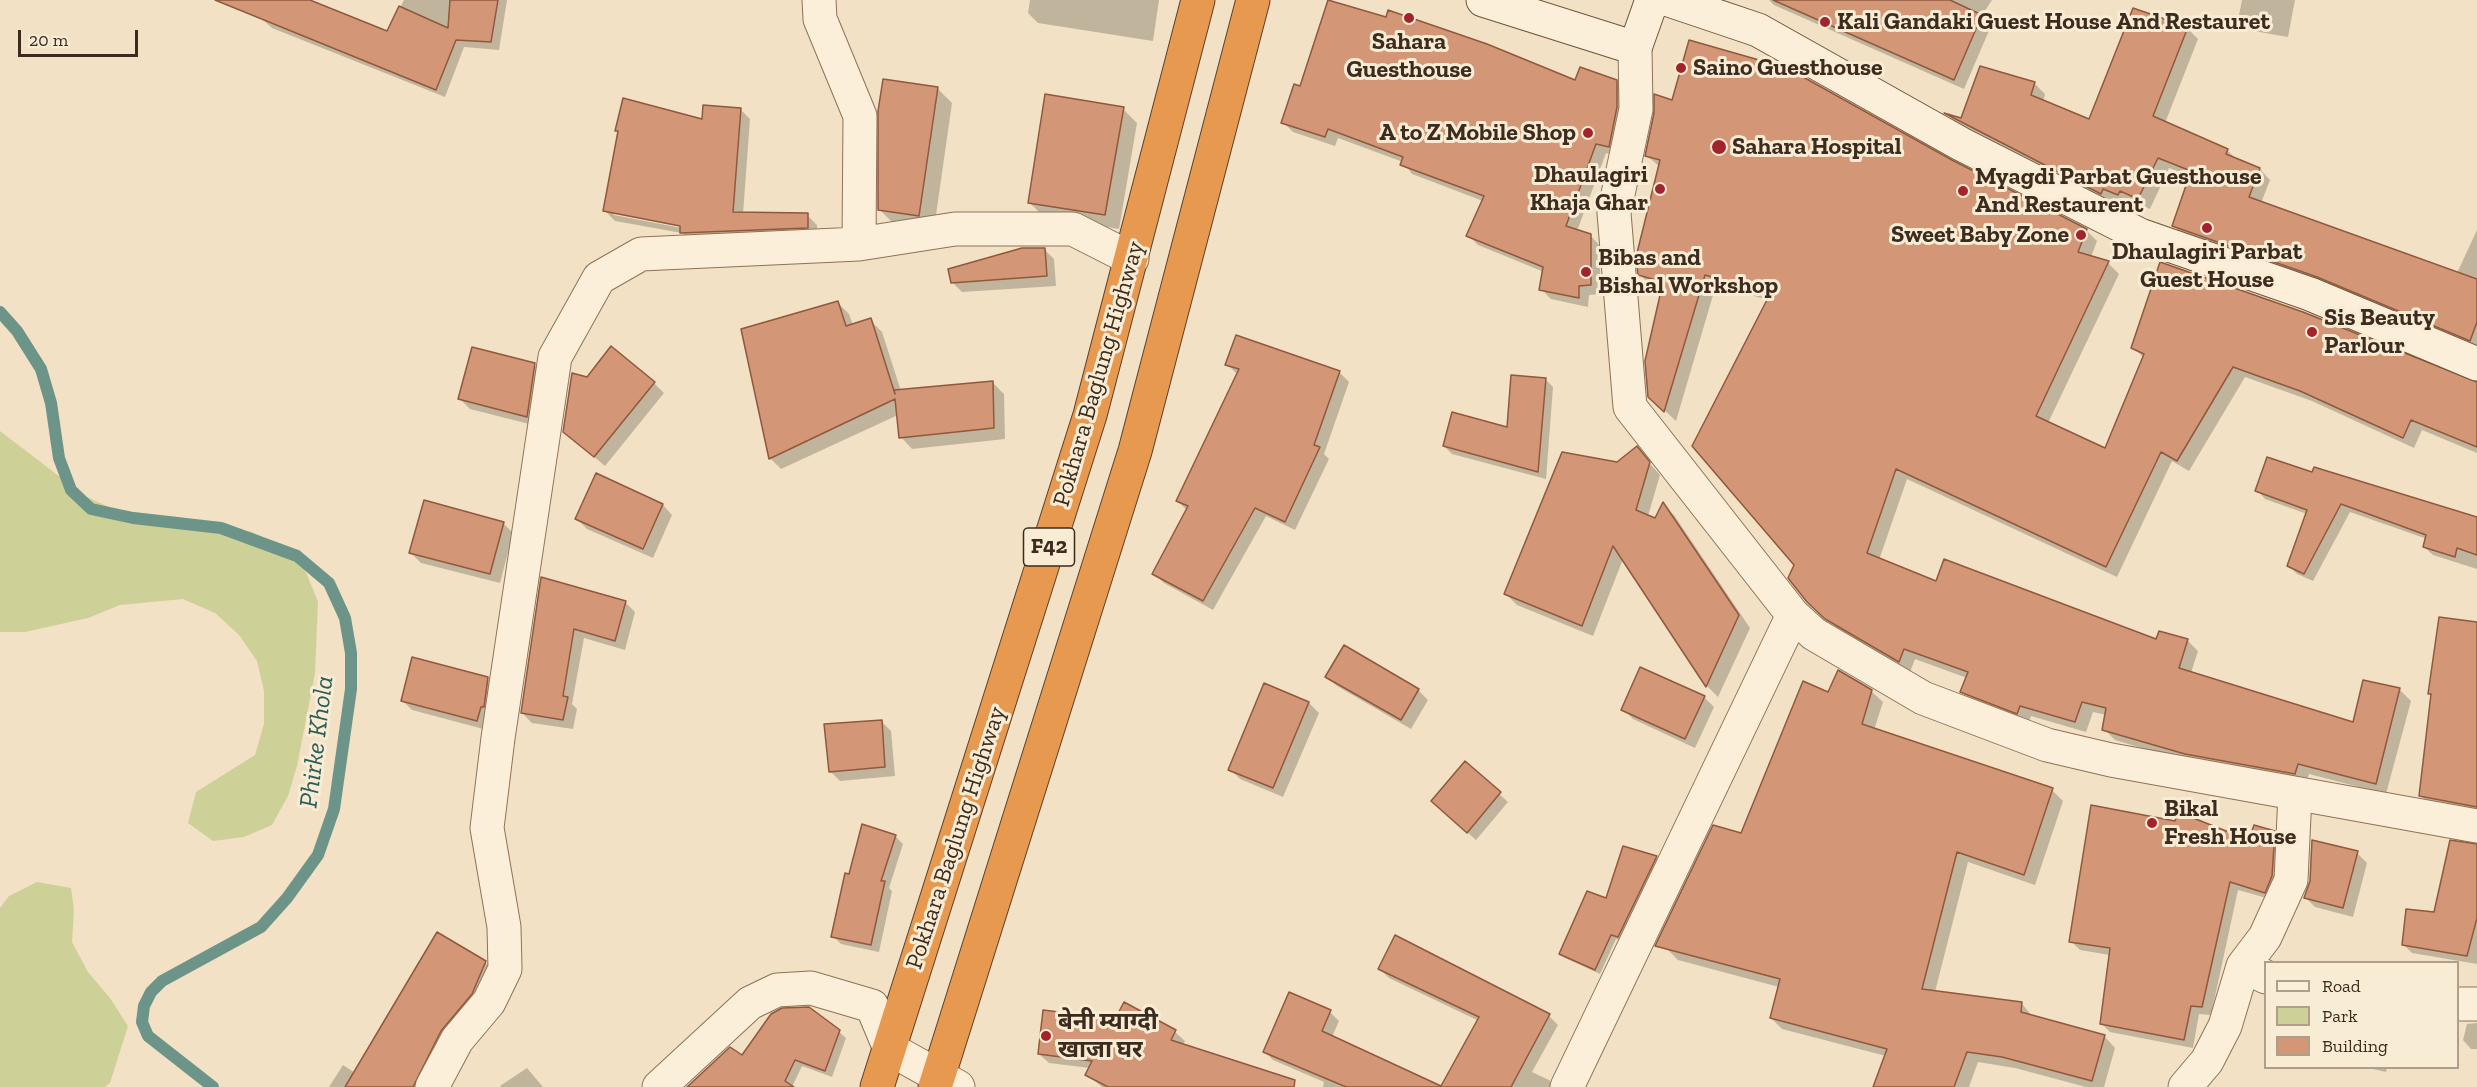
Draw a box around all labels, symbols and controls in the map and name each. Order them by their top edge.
place label: Kali Gandaki Guest House And Restauret [1837,8,2270,36]
marker: Sahara Guesthouse [1402,11,1416,25]
marker: Kali Gandaki Guest House And Restauret [1818,15,1832,29]
scale bar [21,18,141,56]
place label: Sahara Guesthouse [1346,28,1472,84]
text: 20 m [29,29,68,51]
place label: Saino Guesthouse [1693,54,1883,82]
marker: Saino Guesthouse [1674,61,1688,75]
place label: A to Z Mobile Shop [1379,119,1576,147]
marker: A to Z Mobile Shop [1581,126,1595,140]
place label: Sahara Hospital [1732,133,1902,161]
marker: Sahara Hospital [1710,138,1728,156]
place label: Dhaulagiri Khaja Ghar [1530,161,1648,217]
place label: Myagdi Parbat Guesthouse And Restaurent [1975,163,2262,219]
marker: Dhaulagiri Khaja Ghar [1653,182,1667,196]
marker: Myagdi Parbat Guesthouse And Restaurent [1956,184,1970,198]
place label: Sweet Baby Zone [1891,221,2069,249]
marker: Dhaulagiri Parbat Guest House [2200,221,2214,235]
marker: Sweet Baby Zone [2074,228,2088,242]
street label: Pokhara Baglung Highway [1047,238,1151,510]
place label: Dhaulagiri Parbat Guest House [2112,238,2302,294]
place label: Bibas and Bishal Workshop [1598,244,1778,300]
marker: Bibas and Bishal Workshop [1579,265,1593,279]
place label: Sis Beauty Parlour [2324,304,2435,360]
marker: Sis Beauty Parlour [2305,325,2319,339]
road number: F42 [1024,528,1074,566]
water label: Phirke Khola [293,674,341,810]
street label: Pokhara Baglung Highway [900,703,1012,973]
place label: Bikal Fresh House [2164,795,2296,851]
marker: Bikal Fresh House [2145,816,2159,830]
legend [2264,961,2459,1069]
text: Road [2322,975,2361,997]
text: Park [2322,1005,2358,1027]
place label: बेनी म्याग्दी खाजा घर [1058,1008,1158,1064]
marker: बेनी म्याग्दी खाजा घर [1039,1029,1053,1043]
text: Building [2322,1035,2388,1057]

